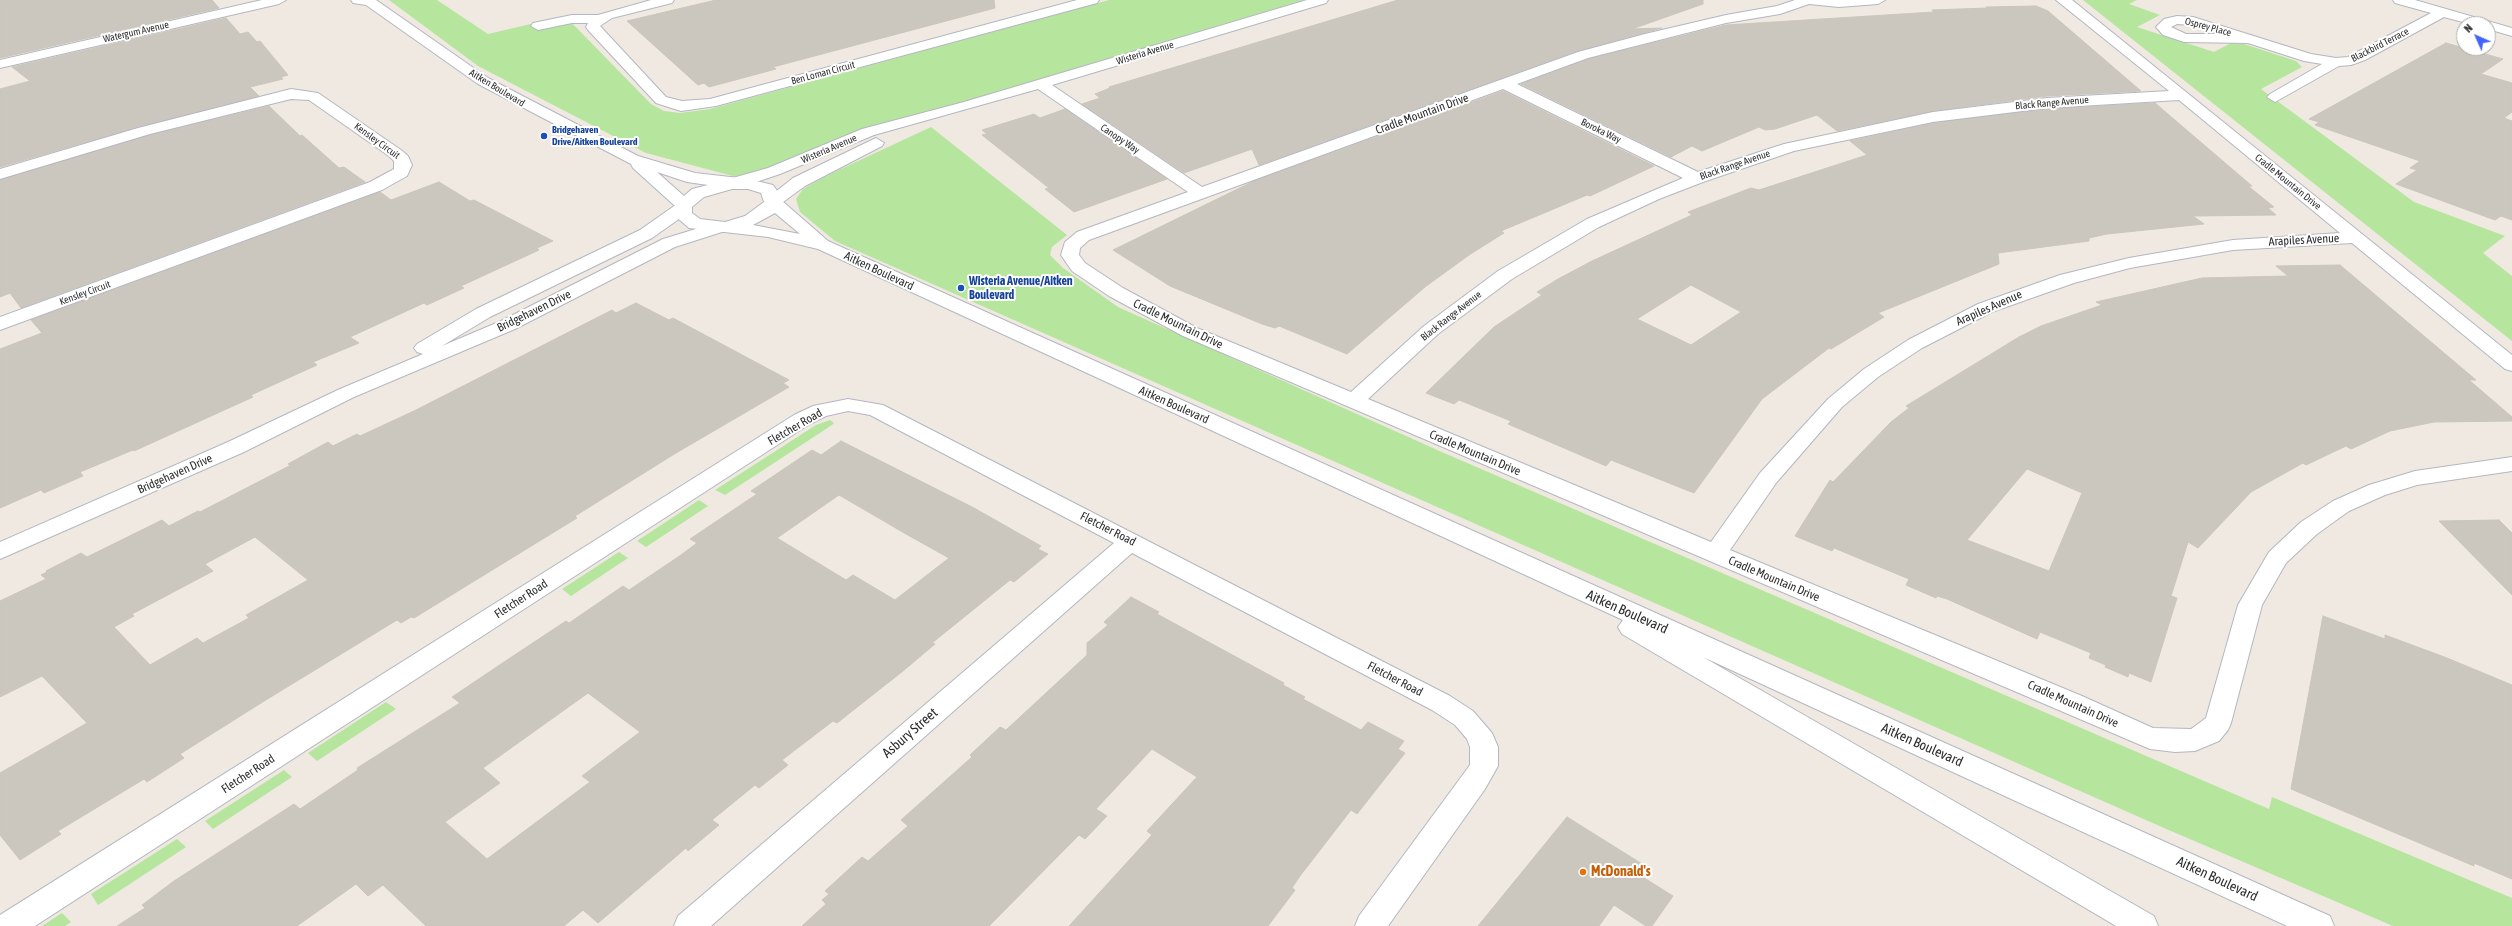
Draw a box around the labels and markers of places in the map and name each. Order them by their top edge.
place label: Bridgehaven Drive/Aitken Boulevard [552,124,637,148]
marker: Bridgehaven Drive/Aitken Boulevard [539,131,549,141]
place label: Wisteria Avenue/Aitken Boulevard [969,274,1073,302]
marker: Wisteria Avenue/Aitken Boulevard [956,283,966,293]
place label: McDonald's [1591,864,1651,880]
marker: McDonald's [1578,867,1588,877]

